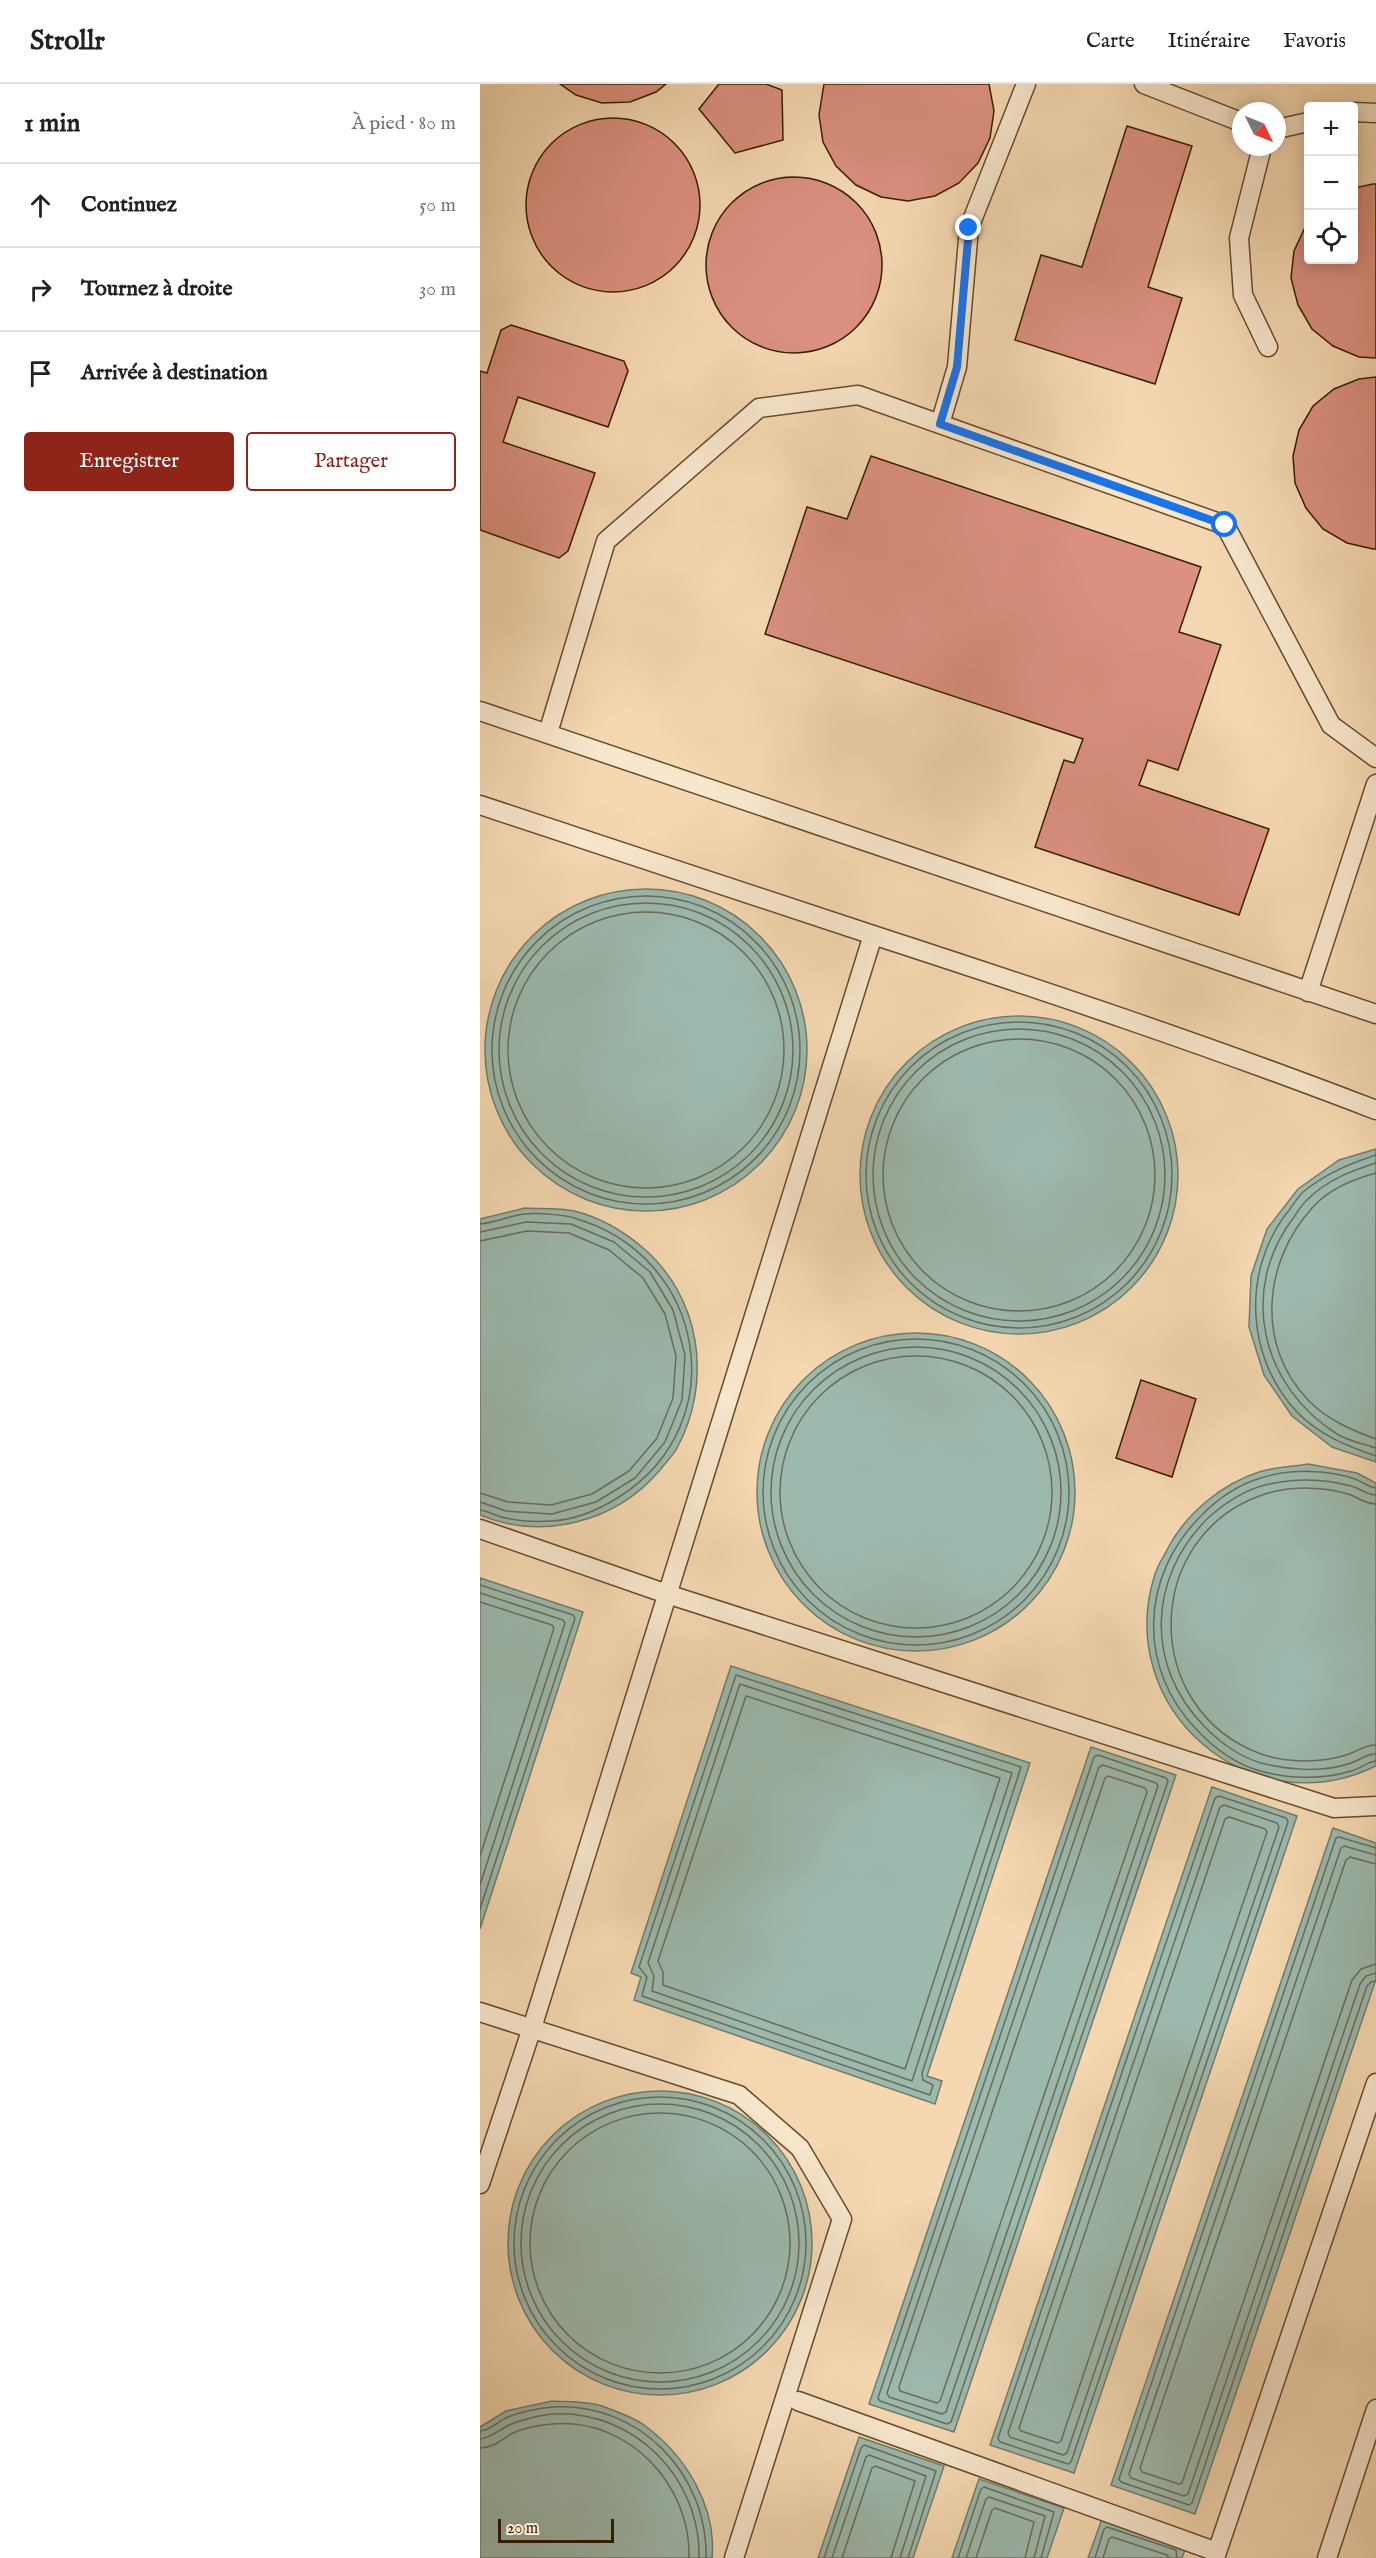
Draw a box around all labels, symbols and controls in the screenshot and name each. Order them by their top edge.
text: Strollr [30,24,105,59]
text: Carte [1086,28,1135,55]
text: Itinéraire [1168,28,1250,55]
text: Favoris [1283,28,1346,55]
north arrow [1232,102,1286,156]
map controls [1304,102,1358,264]
button: + [1304,102,1358,156]
text: 1 min [24,107,80,140]
text: À pied · 80 m [352,111,456,136]
button: − [1304,156,1358,210]
icon: ahead [24,189,57,222]
text: Continuez [81,191,177,219]
text: 50 m [419,193,456,218]
button: locate [1304,210,1358,264]
route end [955,214,981,240]
icon: right [24,273,57,306]
text: Tournez à droite [81,275,232,303]
text: 30 m [419,277,456,302]
icon: arrive [24,357,57,390]
text: Arrivée à destination [81,359,268,387]
button: Enregistrer [24,432,234,491]
button: Partager [246,432,456,491]
route start [1211,511,1237,537]
scale bar [498,2516,614,2544]
text: 20 m [507,2519,538,2539]

